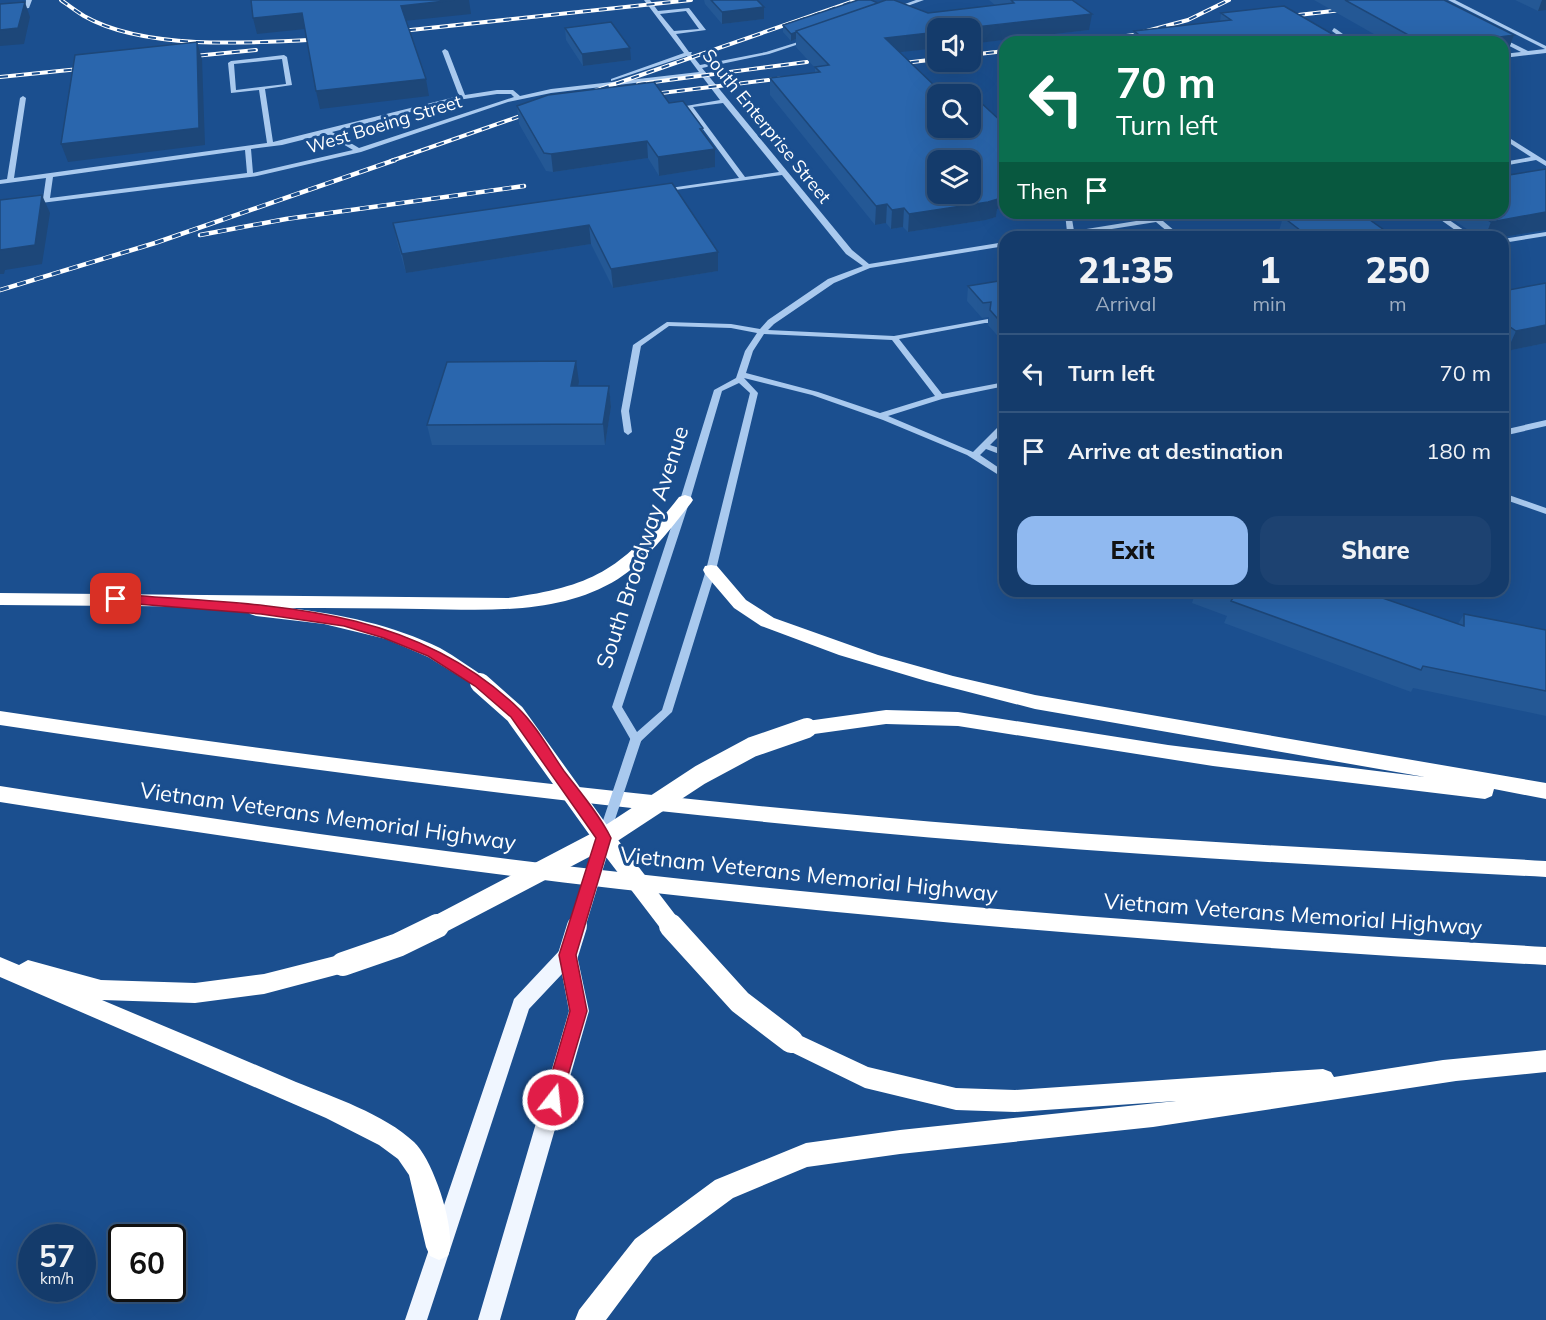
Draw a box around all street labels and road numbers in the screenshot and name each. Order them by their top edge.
street label: South Enterprise Street [698,44,836,208]
street label: West Boeing Street [304,89,464,159]
street label: South Broadway Avenue [590,422,694,672]
street label: Vietnam Veterans Memorial Highway [138,776,518,856]
street label: Vietnam Veterans Memorial Highway [619,840,999,908]
street label: Vietnam Veterans Memorial Highway [1103,887,1484,941]

